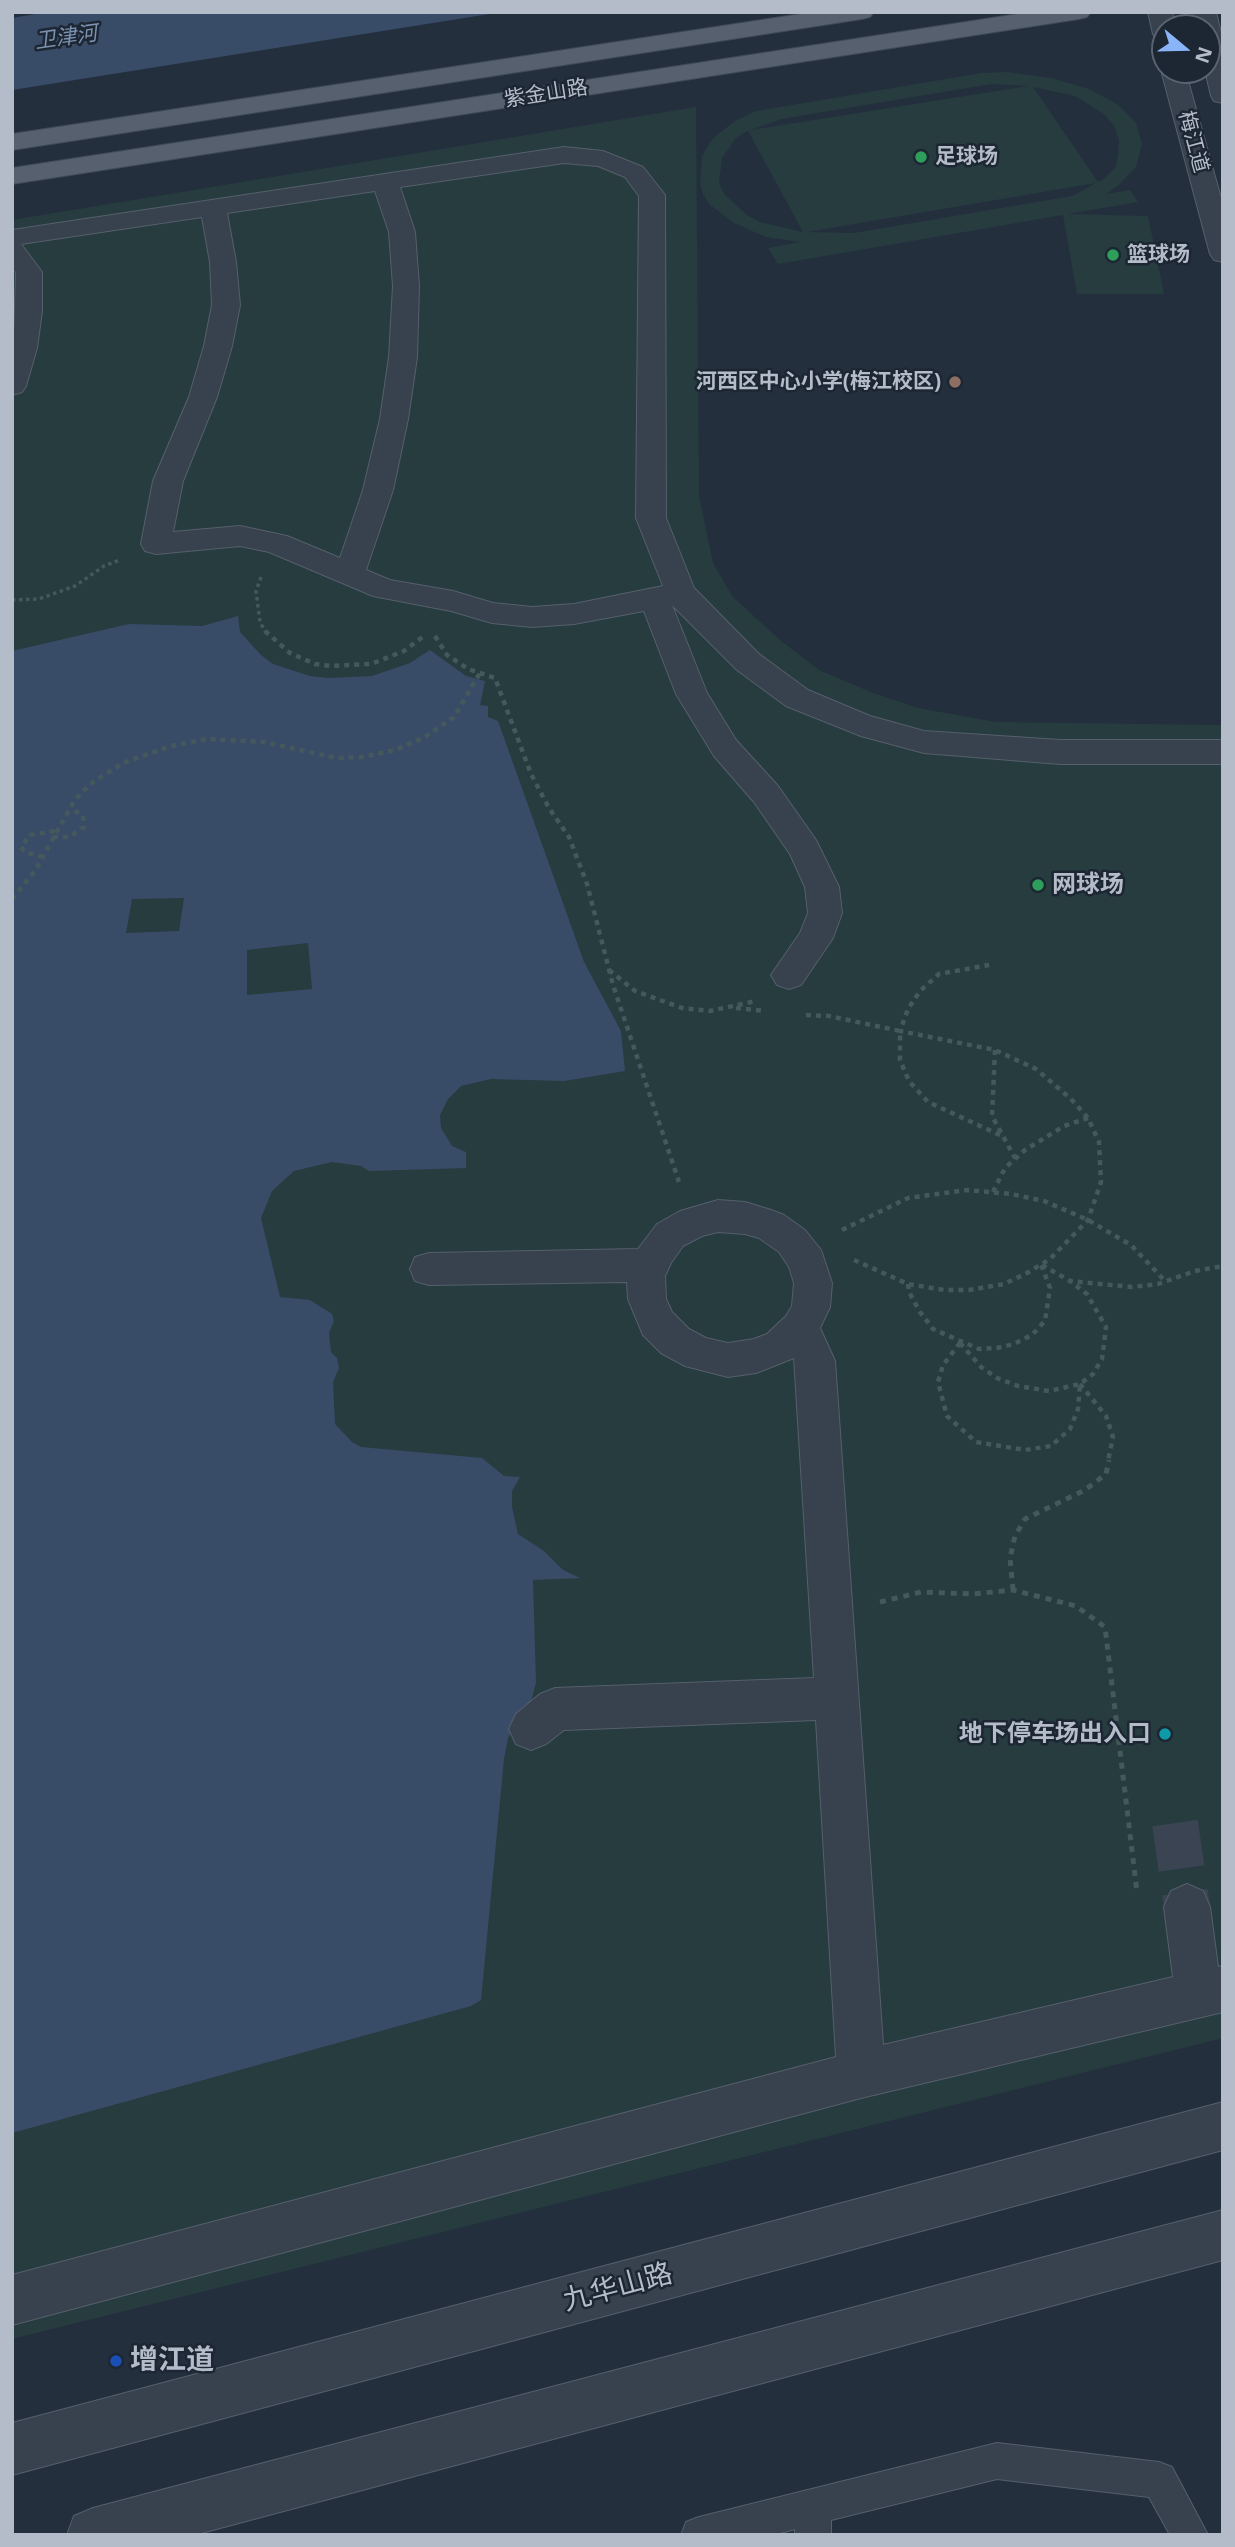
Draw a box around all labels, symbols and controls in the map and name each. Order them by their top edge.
north arrow [1151,14,1221,84]
water label: 卫津河 [33,21,99,55]
text: N [1189,44,1219,67]
street label: 紫金山路 [503,75,589,113]
street label: 梅江道 [1173,108,1213,176]
place label: 足球场 [935,144,998,170]
marker: 足球场 [913,149,929,165]
place label: 篮球场 [1127,242,1190,268]
marker: 篮球场 [1105,247,1121,263]
place label: 河西区中心小学(梅江校区) [696,369,941,395]
marker: 河西区中心小学(梅江校区) [947,374,963,390]
place label: 网球场 [1052,871,1124,899]
marker: 网球场 [1030,877,1046,893]
place label: 地下停车场出入口 [959,1720,1151,1748]
marker: 地下停车场出入口 [1157,1726,1173,1742]
street label: 九华山路 [560,2257,676,2319]
place label: 增江道 [130,2344,214,2378]
marker: 增江道 [108,2353,124,2369]

